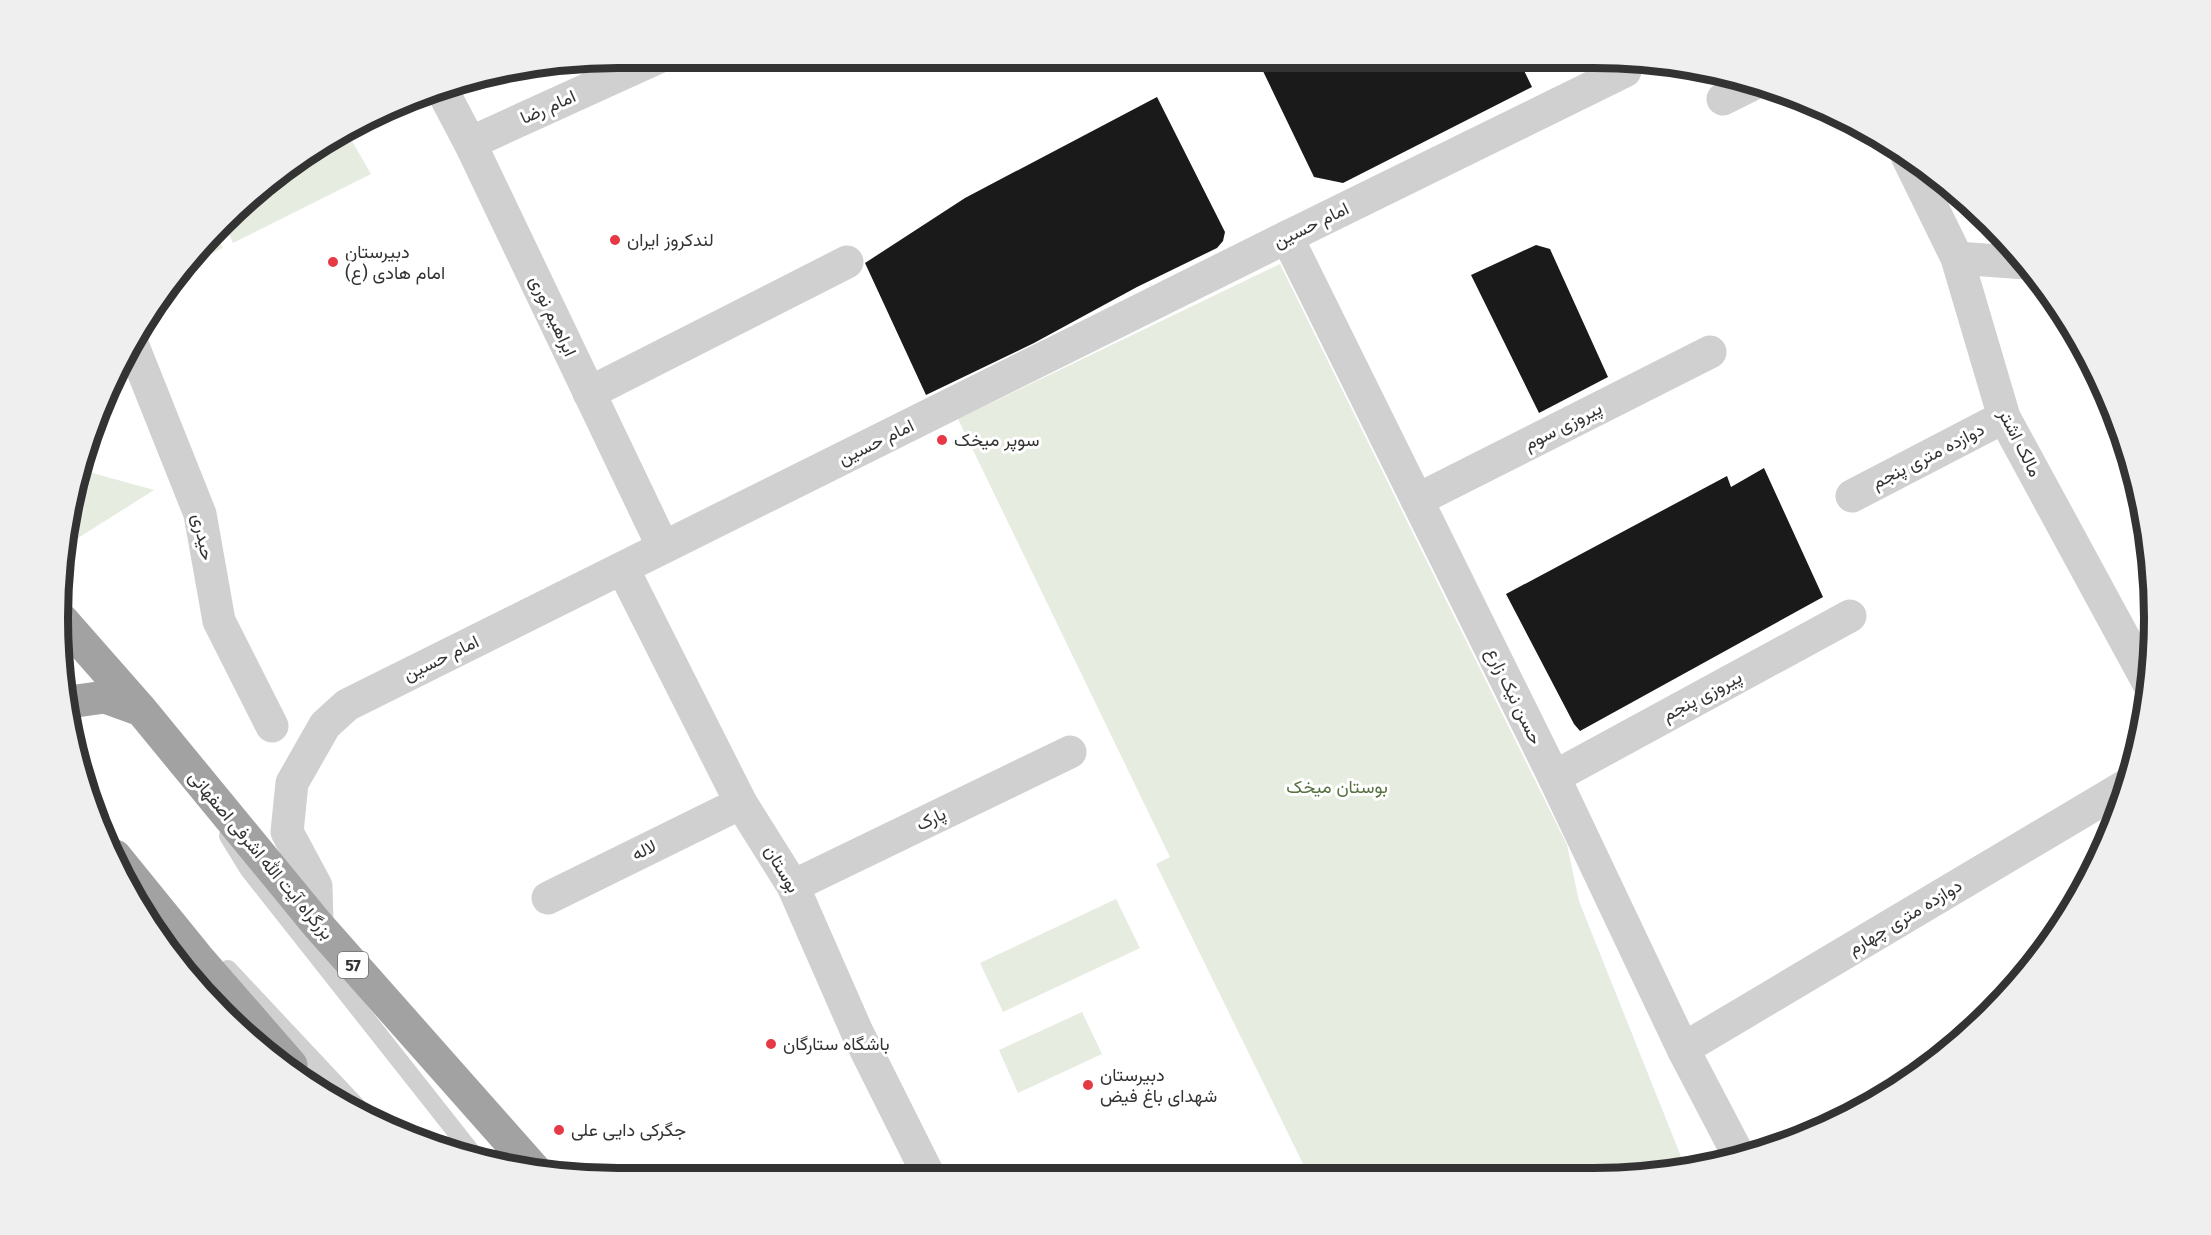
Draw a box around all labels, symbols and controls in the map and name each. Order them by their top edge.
street label: امام رضا [517,85,580,130]
street label: امام حسین [1270,197,1353,254]
place label: لندکروز ایران [627,229,714,251]
marker: لندکروز ایران [608,233,622,247]
place label: دبیرستان امام هادی (ع) [345,241,445,285]
marker: دبیرستان امام هادی (ع) [326,255,340,269]
street label: ابراهیم نوری [524,272,581,360]
street label: پیروزی سوم [1520,397,1606,456]
street label: مالک اشتر [1993,405,2046,481]
street label: امام حسین [835,414,918,471]
street label: دوازده متری پنجم [1868,418,1988,495]
place label: سوپر میخک [954,429,1040,452]
marker: سوپر میخک [935,433,949,447]
street label: حیدری [187,512,219,562]
street label: امام حسین [400,630,483,687]
street label: حسن نیک زارع [1480,644,1547,748]
street label: پیروزی پنجم [1658,666,1746,727]
street label: بزرگراه آیت الله اشرفی اصفهانی [184,766,338,944]
park label: بوستان میخک [1286,776,1388,798]
street label: پارک [912,802,950,836]
street label: لاله [628,835,660,865]
street label: بوستان [760,841,804,897]
street label: دوازده متری چهارم [1844,874,1966,961]
road number: 57 [338,952,368,978]
place label: باشگاه ستارگان [783,1033,889,1055]
marker: باشگاه ستارگان [764,1037,778,1051]
place label: دبیرستان شهدای باغ فیض [1100,1064,1217,1108]
marker: دبیرستان شهدای باغ فیض [1081,1078,1095,1092]
place label: جگرکی دایی علی [571,1119,686,1141]
marker: جگرکی دایی علی [552,1123,566,1137]

